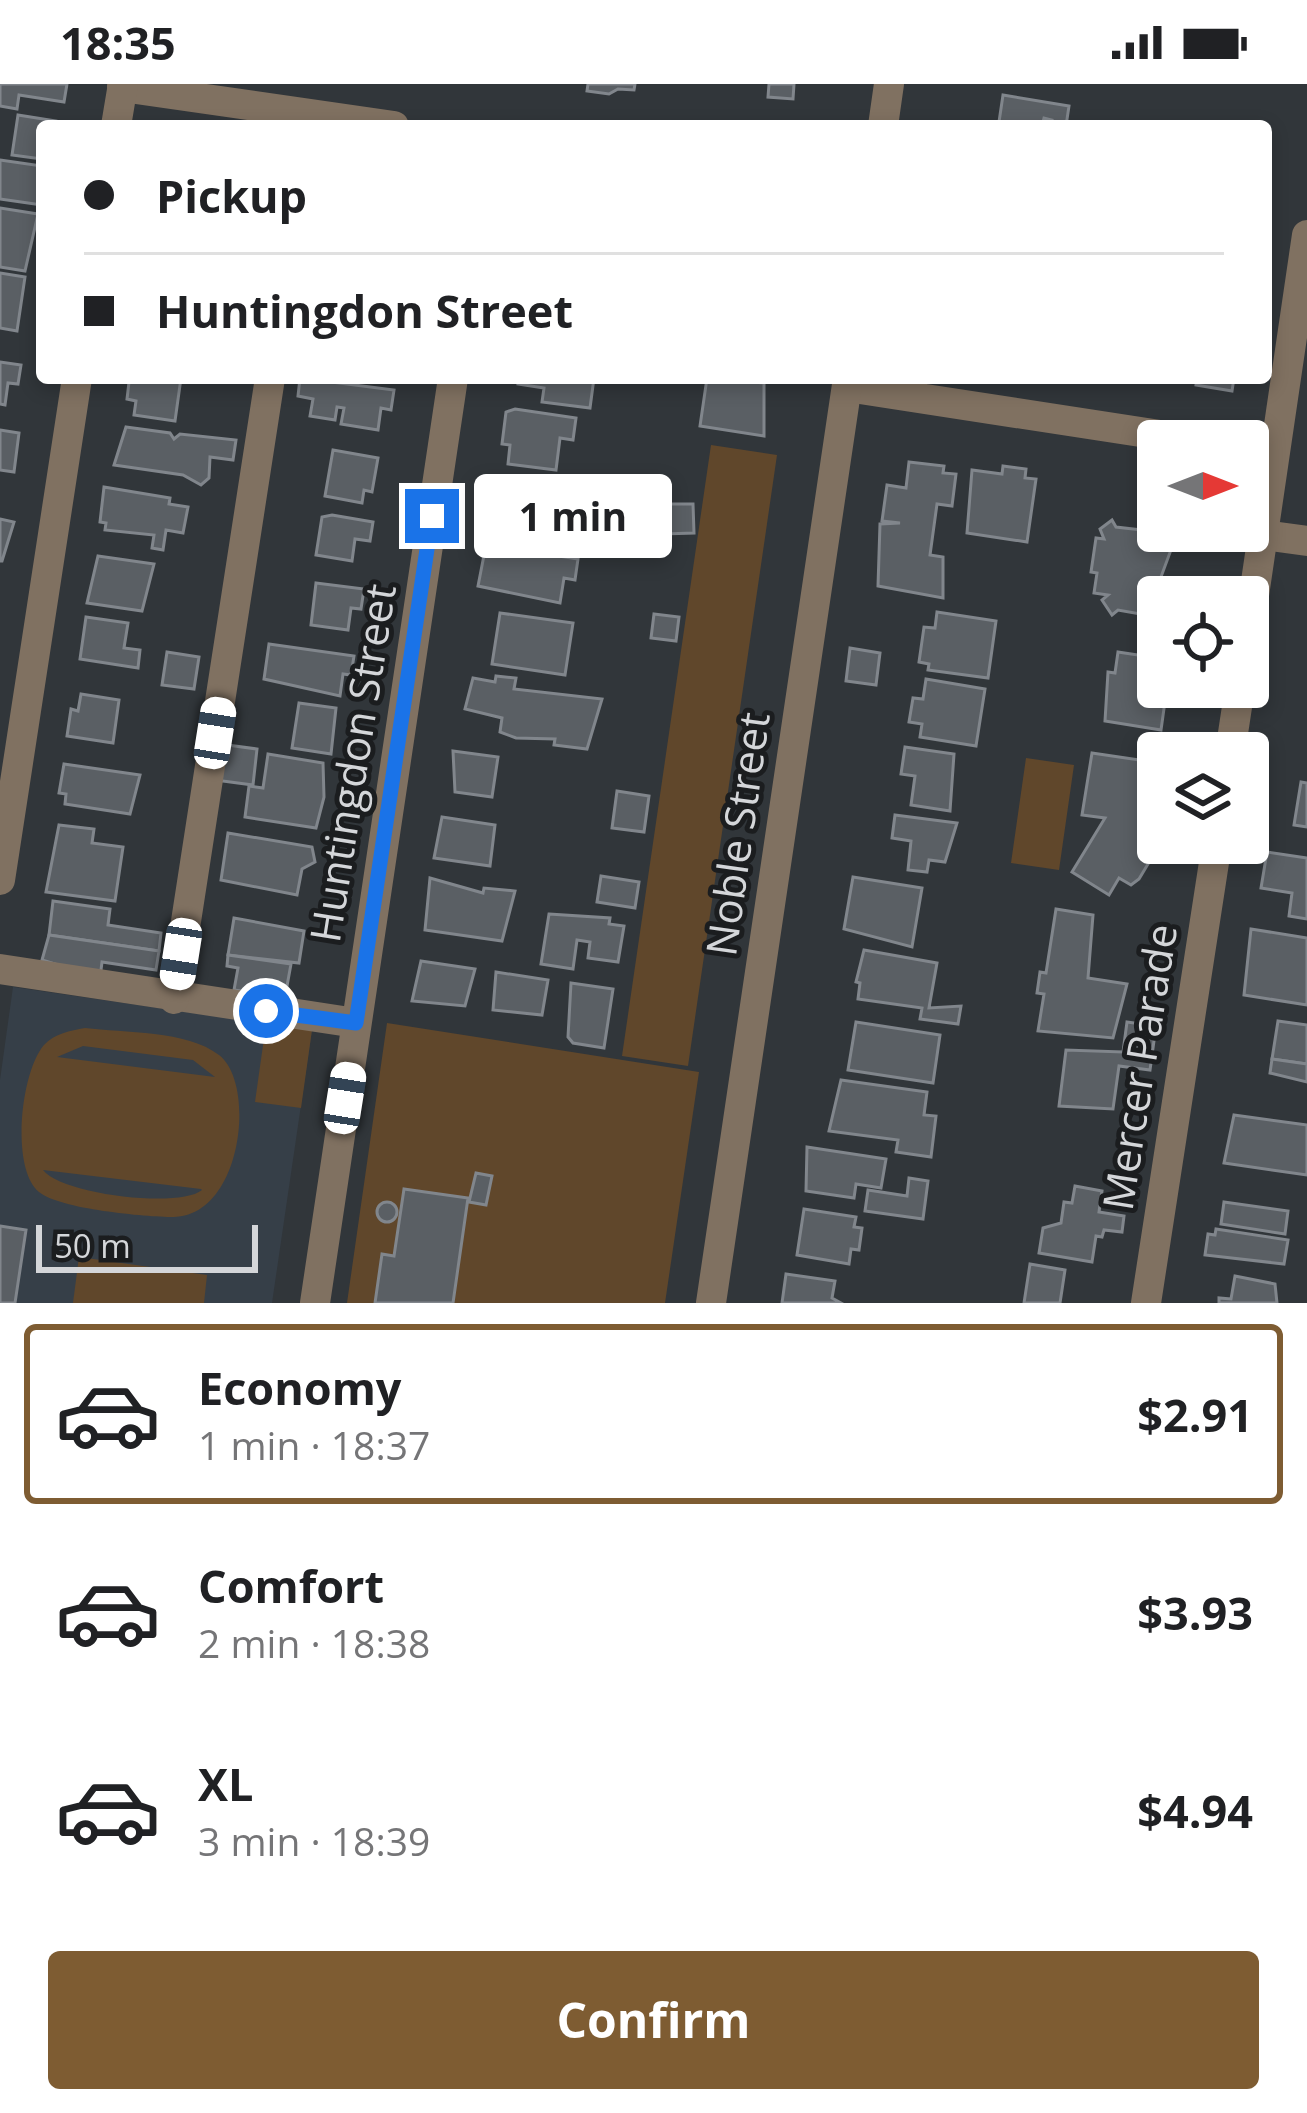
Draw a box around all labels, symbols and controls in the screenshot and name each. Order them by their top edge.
text: 18:35 [60,12,176,73]
text: Pickup [156,165,307,226]
text: Huntingdon Street [156,280,573,341]
north arrow [1137,420,1269,552]
map controls [1137,420,1269,864]
callout: 1 min [474,474,672,558]
route end [405,489,459,543]
text: 1 min [519,489,627,542]
button: locate [1137,576,1269,708]
street label: Huntingdon Street [295,580,408,946]
car [192,695,238,771]
street label: Noble Street [691,709,782,959]
button: layers [1137,732,1269,864]
car [158,916,204,992]
street label: Mercer Parade [1088,920,1189,1214]
route start [239,984,293,1038]
car [322,1060,368,1136]
scale bar [36,1219,258,1272]
text: 50 m [54,1223,131,1268]
text: Economy [198,1357,401,1418]
icon: car [54,1360,162,1468]
text: $2.91 [1137,1384,1253,1445]
text: 1 min · 18:37 [198,1418,430,1471]
text: Comfort [198,1555,384,1616]
icon: car [54,1558,162,1666]
text: $3.93 [1137,1582,1253,1643]
text: 2 min · 18:38 [198,1616,430,1669]
text: XL [198,1753,253,1814]
icon: car [54,1756,162,1864]
text: $4.94 [1137,1780,1253,1841]
text: 3 min · 18:39 [198,1814,430,1867]
button: Confirm [48,1951,1259,2089]

